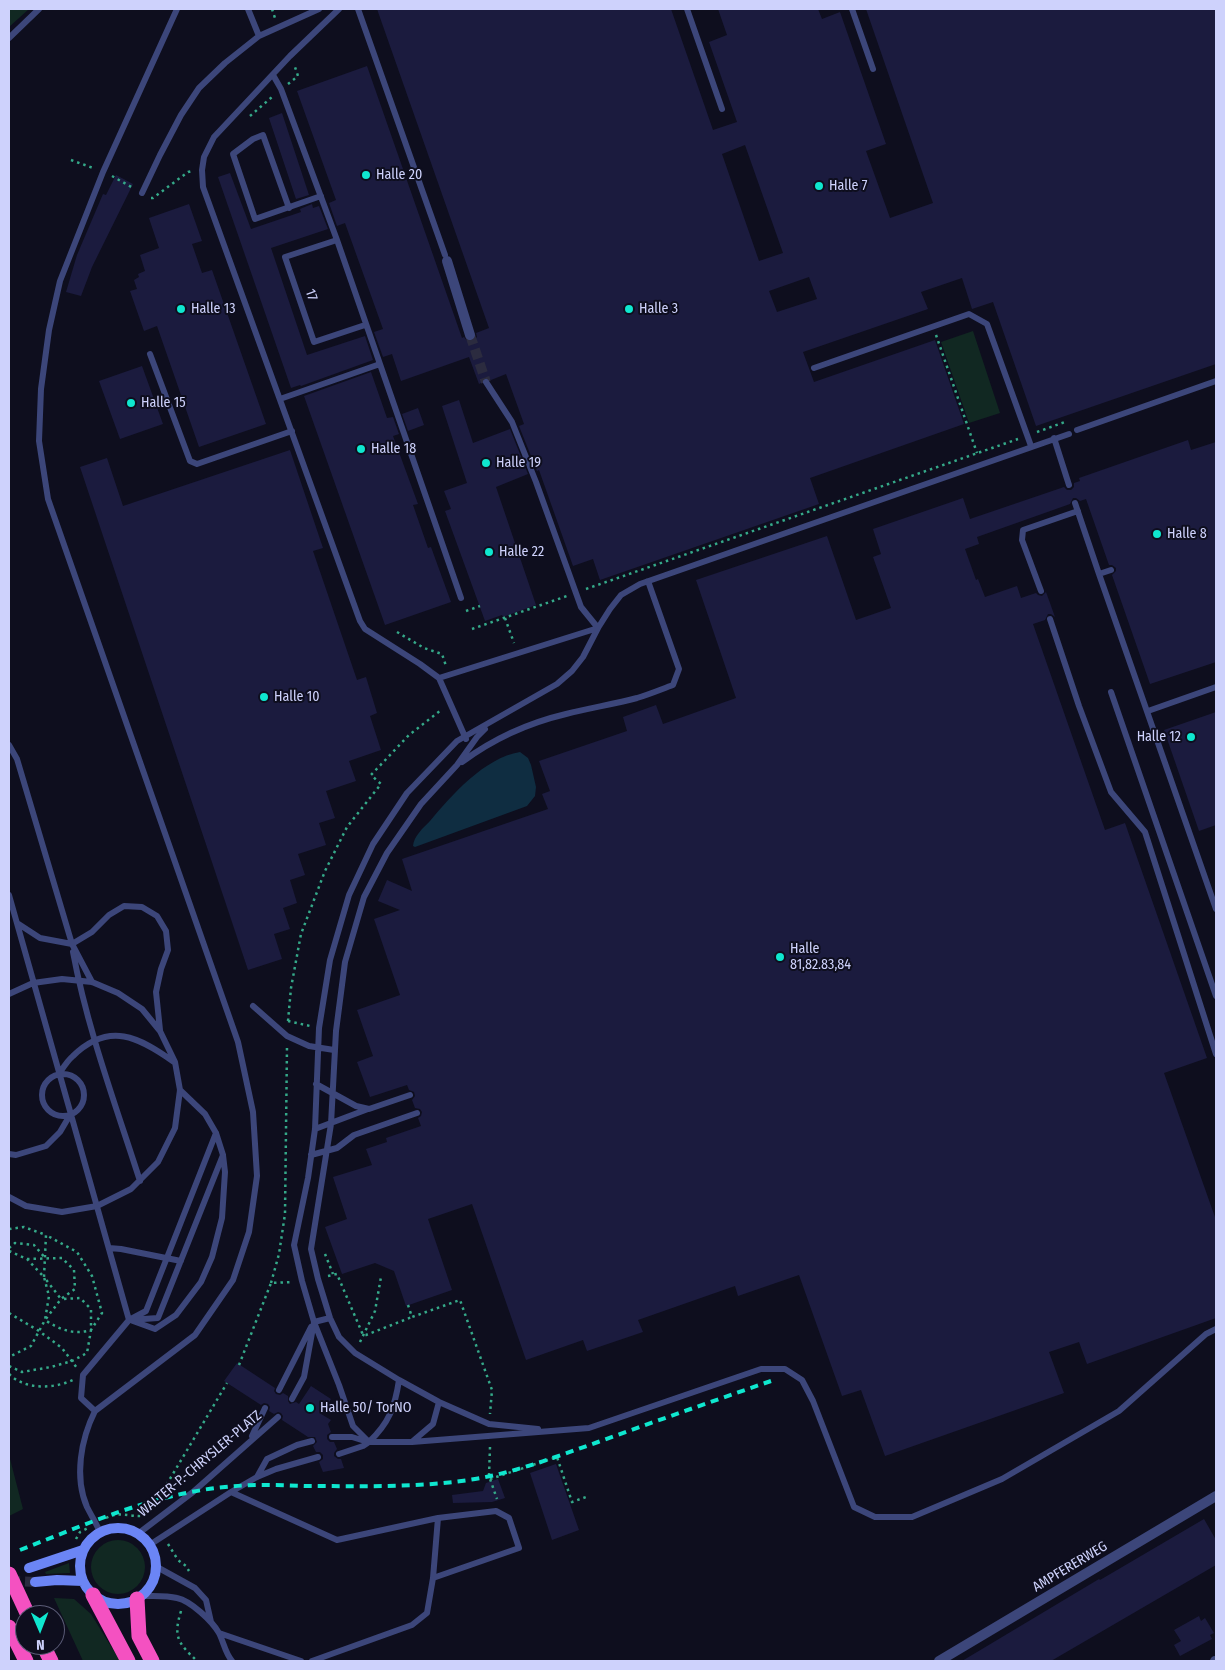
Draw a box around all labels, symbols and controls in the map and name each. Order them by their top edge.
place label: Halle 20 [376,167,422,183]
marker: Halle 20 [360,169,372,181]
place label: Halle 7 [829,178,867,194]
marker: Halle 7 [813,180,825,192]
street label: 17 [301,287,321,303]
place label: Halle 13 [191,301,236,317]
place label: Halle 3 [639,301,678,317]
marker: Halle 13 [175,303,187,315]
marker: Halle 3 [623,303,635,315]
place label: Halle 15 [141,395,186,411]
marker: Halle 15 [125,397,137,409]
place label: Halle 18 [371,441,416,457]
marker: Halle 18 [355,443,367,455]
place label: Halle 19 [496,455,541,471]
marker: Halle 19 [480,457,492,469]
place label: Halle 8 [1167,526,1207,542]
marker: Halle 8 [1151,528,1163,540]
place label: Halle 22 [499,544,544,560]
marker: Halle 22 [483,546,495,558]
place label: Halle 10 [274,689,319,705]
marker: Halle 10 [258,691,270,703]
place label: Halle 12 [1137,729,1181,745]
marker: Halle 12 [1185,731,1197,743]
place label: Halle 81,82.83,84 [790,941,851,974]
marker: Halle 81,82.83,84 [774,951,786,963]
place label: Halle 50/ TorNO [320,1400,412,1416]
marker: Halle 50/ TorNO [304,1402,316,1414]
street label: WALTER-P.-CHRYSLER-PLATZ [135,1407,265,1521]
street label: AMPFERERWEG [1030,1538,1110,1596]
north arrow [15,1605,65,1655]
text: N [36,1636,45,1653]

